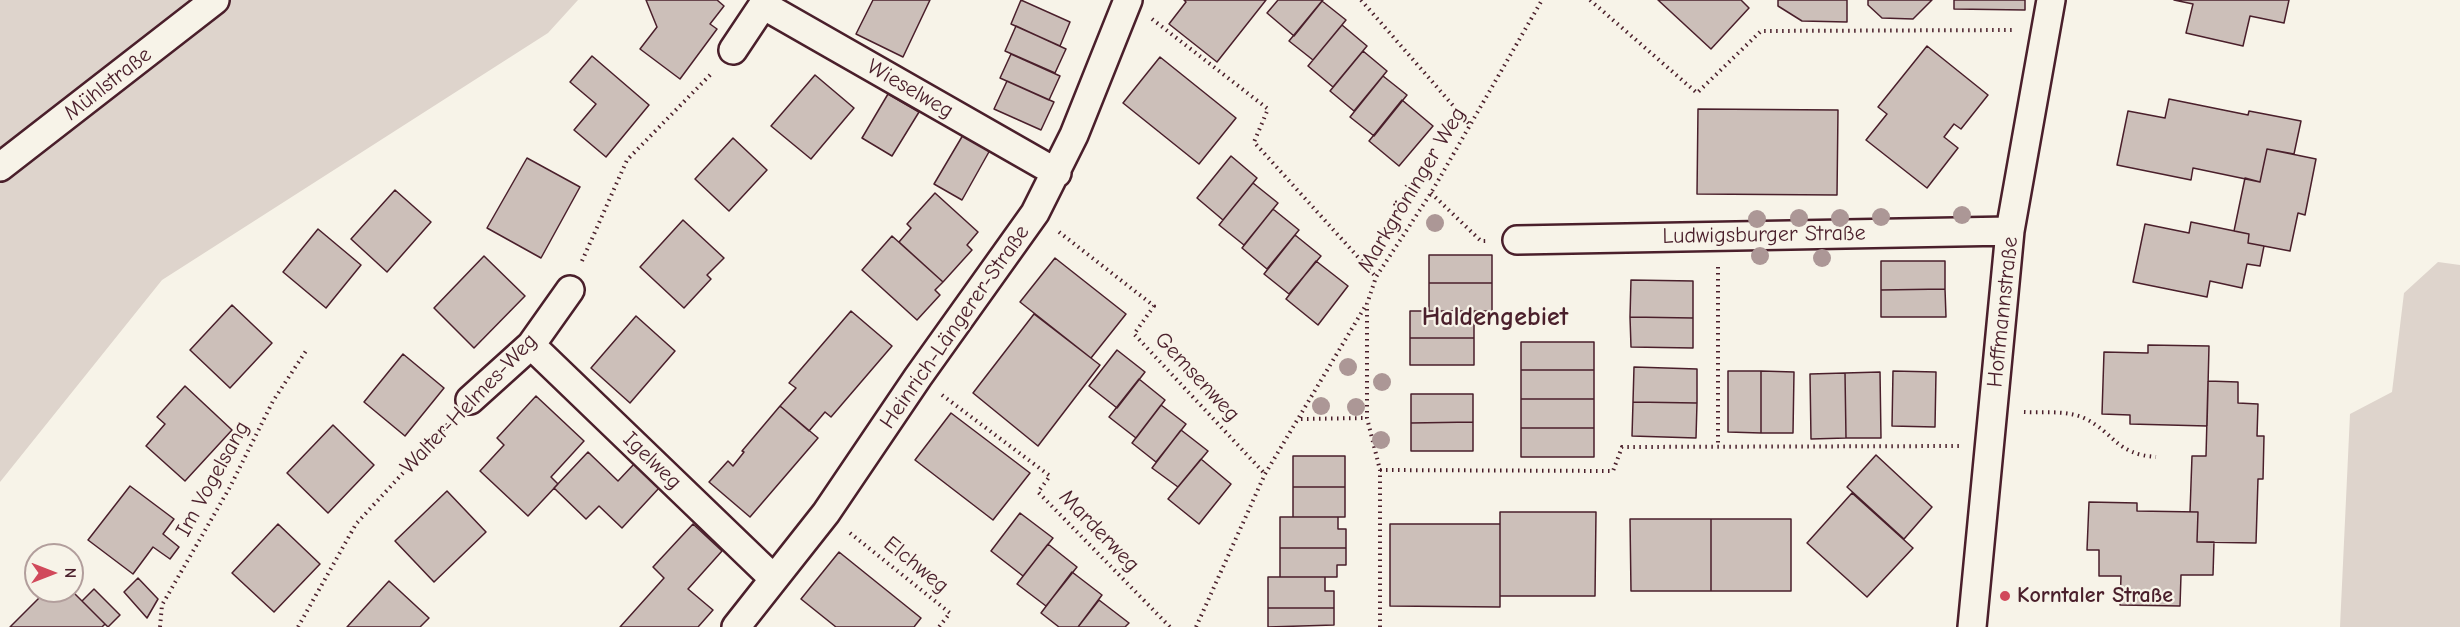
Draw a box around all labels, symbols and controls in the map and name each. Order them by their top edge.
street label: Mühlstraße [59,42,157,126]
street label: Wieselweg [862,54,958,124]
street label: Markgröninger Weg [1352,102,1472,278]
street label: Heinrich-Längerer-Straße [875,220,1035,434]
street label: Ludwigsburger Straße [1662,220,1866,250]
street label: Hoffmannstraße [1982,235,2024,389]
district label: Haldengebiet [1422,302,1568,334]
street label: Gemsenweg [1149,327,1245,427]
street label: Walter-Helmes-Weg [395,328,543,480]
street label: Im Vogelsang [170,417,256,541]
street label: Igelweg [617,427,687,495]
street label: Marderweg [1053,484,1145,578]
street label: Elchweg [878,531,954,599]
north arrow [24,543,84,603]
text: N [61,568,79,578]
place label: Korntaler Straße [2017,583,2173,609]
marker: Korntaler Straße [1998,589,2012,603]

